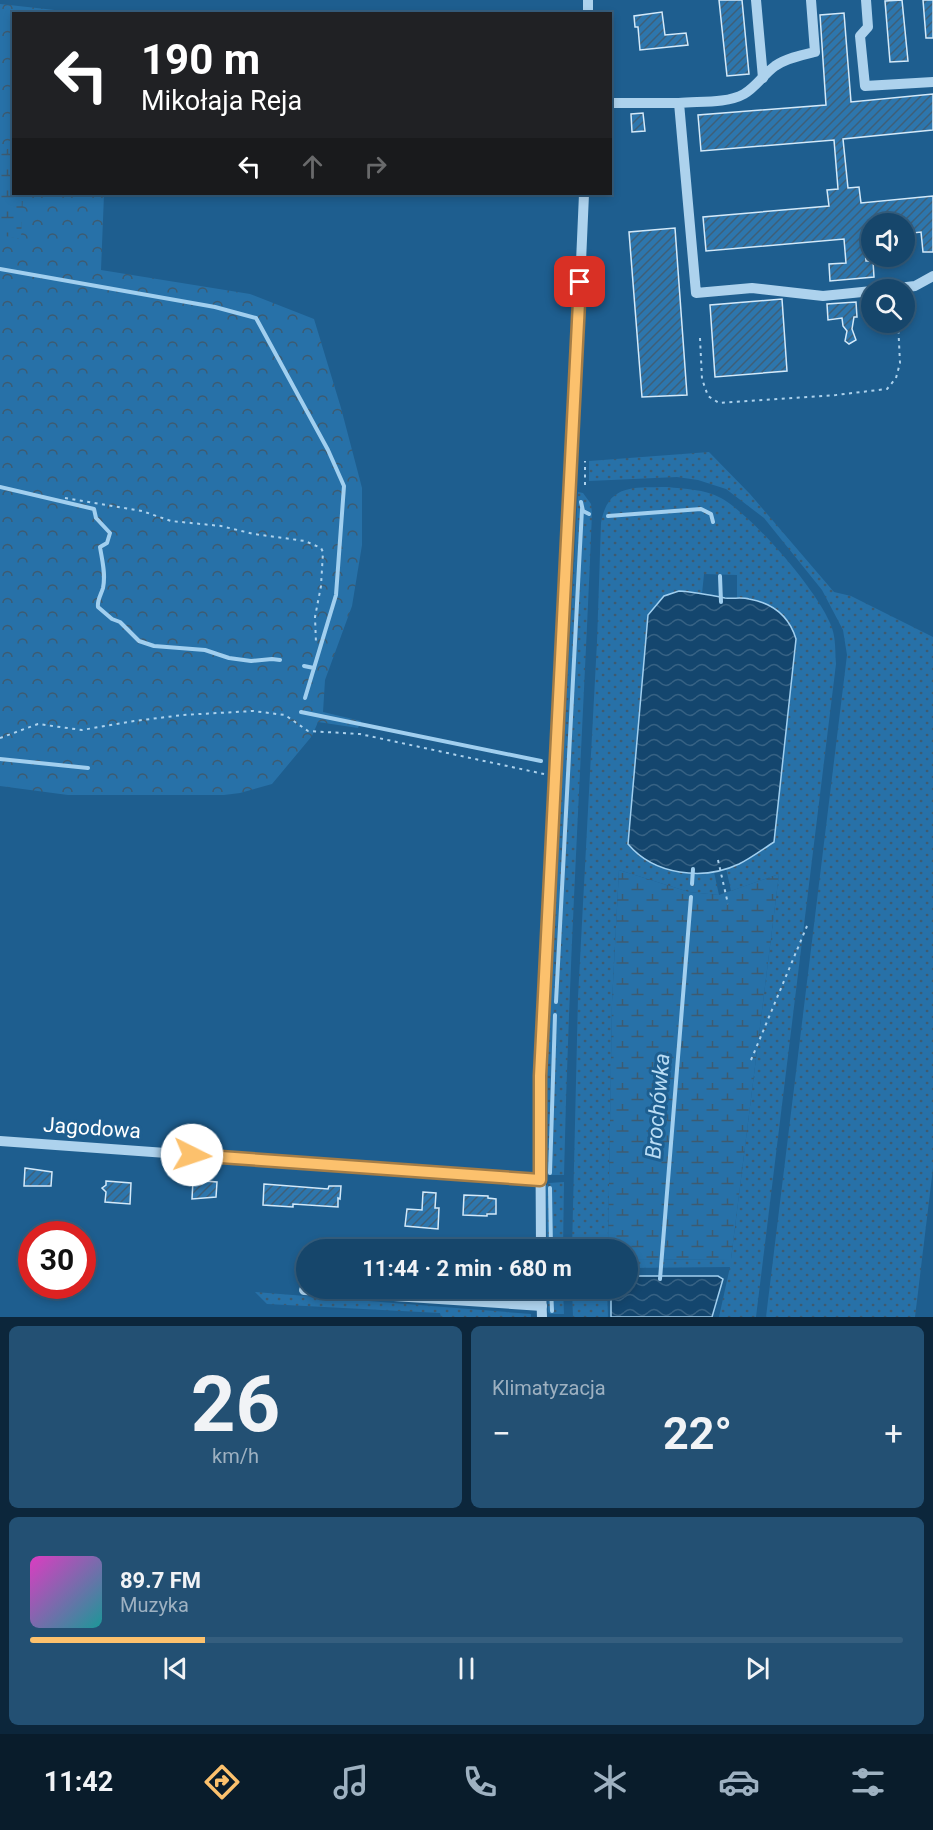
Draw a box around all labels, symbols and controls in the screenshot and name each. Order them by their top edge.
text: 190 m [141,35,260,84]
icon: left [42,36,120,114]
text: Mikołaja Reja [141,85,302,117]
icon: left [233,150,266,183]
icon: ahead [296,150,329,183]
icon: right [359,150,392,183]
map controls [861,213,915,333]
button: sound [861,213,915,267]
pin [554,256,605,307]
icon: arrive [563,265,596,298]
button: search [861,279,915,333]
water label: Brochówka [640,1052,675,1160]
street label: Jagodowa [42,1113,142,1143]
position arrow [160,1123,224,1187]
speed limit sign: 30 [18,1221,96,1299]
text: 11:44 · 2 min · 680 m [362,1256,572,1281]
text: 26 [191,1359,280,1450]
text: Klimatyzacja [492,1376,606,1400]
text: 22° [663,1407,732,1460]
text: − [492,1414,511,1453]
text: + [884,1414,903,1453]
text: km/h [212,1444,259,1468]
text: 89.7 FM [120,1568,201,1593]
text: Muzyka [120,1593,189,1617]
icon: previous [159,1652,192,1685]
icon: pause [450,1652,483,1685]
icon: next [741,1652,774,1685]
icon: directions [201,1761,243,1803]
icon: music [330,1761,372,1803]
icon: phone [459,1761,501,1803]
icon: climate [589,1761,631,1803]
icon: car [718,1761,760,1803]
icon: filters [847,1761,889,1803]
text: 11:42 [44,1766,113,1798]

